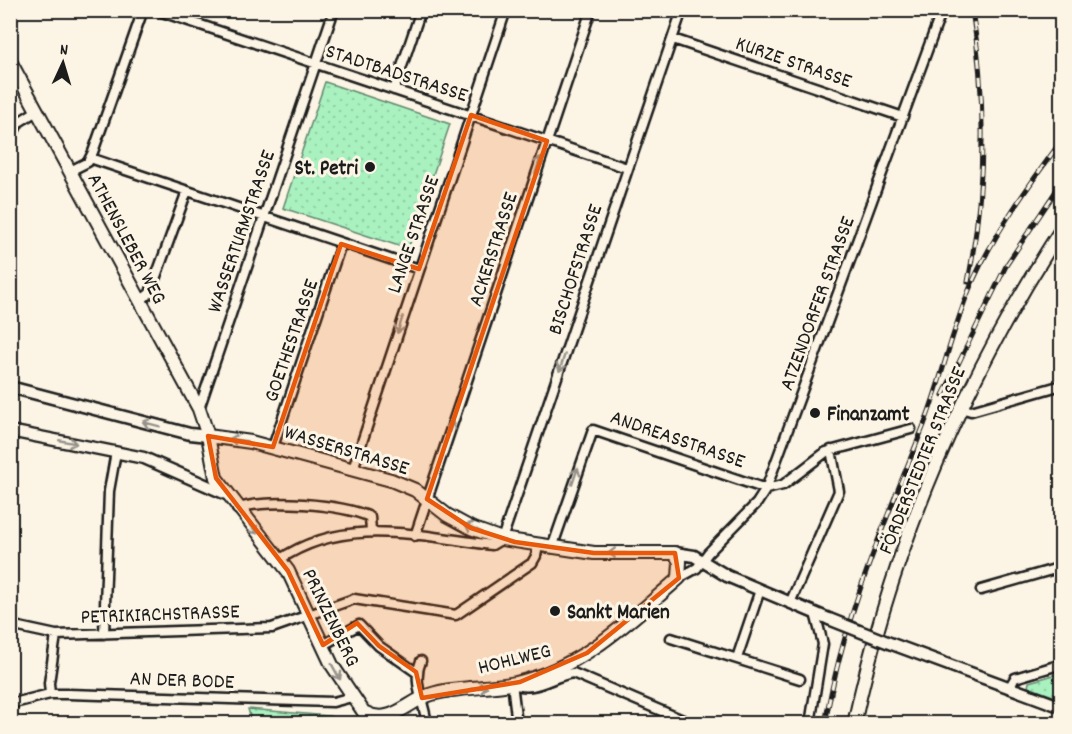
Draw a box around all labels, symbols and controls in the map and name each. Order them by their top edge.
street label: KURZE STRASSE [731,30,856,98]
north arrow [33,33,93,93]
street label: STADTBADSTRASSE [321,38,472,112]
text: N [59,39,69,62]
street label: WASSERTURMSTRASSE [201,146,285,317]
place label: St. Petri [295,155,358,185]
one-way arrow [534,156,545,175]
marker: St. Petri [363,160,377,174]
street label: ATHENSLEBER WEG [78,169,173,310]
street label: LANGE STRASSE [381,172,449,298]
street label: ACKERSTRASSE [462,188,528,311]
street label: BISCHOFSTRASSE [542,200,612,339]
street label: ATZENDORFER STRASSE [773,212,864,395]
street label: GOETHESTRASSE [258,275,328,407]
one-way arrow [394,315,405,334]
one-way arrow [556,353,567,372]
street label: FÖRDERSTEDTER STRASSE [872,362,975,559]
place label: Finanzamt [827,401,910,431]
street label: ANDREASSTRASSE [606,404,749,478]
marker: Finanzamt [808,406,822,420]
one-way arrow [142,418,161,429]
street label: WASSERSTRASSE [280,419,413,485]
one-way arrow [446,421,457,440]
one-way arrow [229,434,249,445]
one-way arrow [58,437,77,449]
one-way arrow [571,467,582,486]
one-way arrow [246,519,259,535]
one-way arrow [464,522,482,533]
one-way arrow [607,547,627,559]
street label: PRINZENBERG [293,564,366,673]
street label: PETRIKIRCHSTRASSE [80,598,241,634]
place label: Sankt Marien [567,599,670,629]
marker: Sankt Marien [548,604,562,618]
street label: HOHLWEG [475,637,554,684]
one-way arrow [330,663,342,680]
street label: AN DER BODE [129,665,235,699]
one-way arrow [469,682,488,693]

